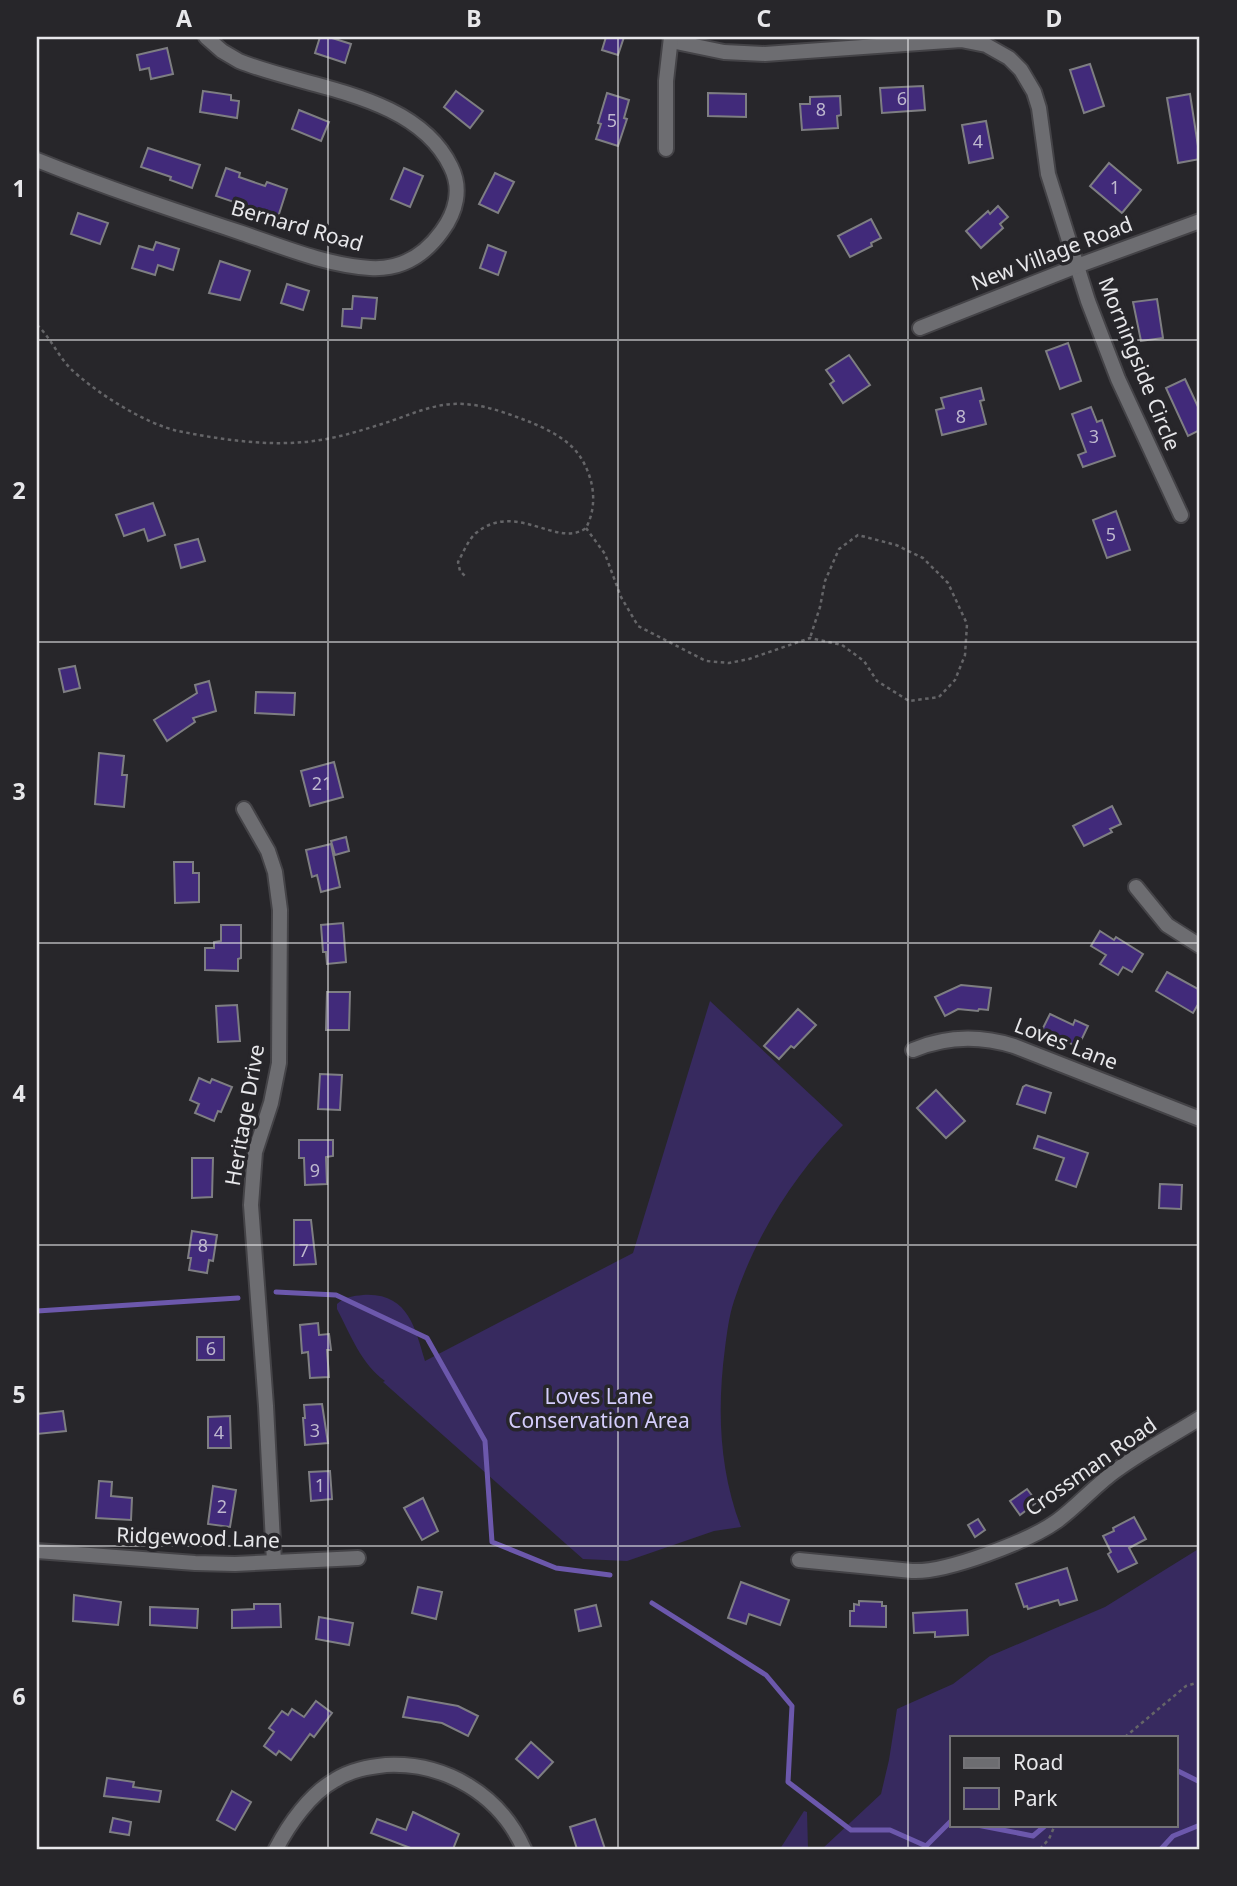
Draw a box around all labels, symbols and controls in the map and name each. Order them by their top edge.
text: A [176,2,192,34]
text: B [466,2,482,34]
text: C [757,2,772,34]
text: D [1046,2,1062,34]
house number: 6 [897,86,907,110]
house number: 8 [816,97,826,121]
house number: 5 [607,108,617,132]
house number: 4 [973,129,983,153]
text: 1 [12,172,26,204]
house number: 1 [1110,175,1120,199]
street label: Bernard Road [228,193,367,257]
street label: New Village Road [967,209,1136,297]
street label: Morningside Circle [1092,273,1188,454]
house number: 8 [956,404,966,428]
house number: 3 [1089,424,1099,448]
text: 2 [12,474,26,506]
house number: 5 [1106,522,1116,546]
house number: 21 [312,771,332,795]
text: 3 [12,775,26,807]
street label: Loves Lane [1010,1010,1122,1076]
street label: Heritage Drive [218,1042,270,1188]
text: 4 [12,1077,26,1109]
house number: 9 [310,1158,320,1182]
house number: 8 [198,1233,208,1257]
house number: 7 [299,1238,309,1262]
house number: 6 [206,1336,216,1360]
text: 5 [12,1378,26,1410]
park label: Loves Lane Conservation Area [508,1382,690,1434]
street label: Crossman Road [1019,1410,1162,1522]
house number: 3 [310,1418,320,1442]
house number: 4 [214,1420,224,1444]
house number: 1 [315,1473,325,1497]
house number: 2 [217,1494,227,1518]
street label: Ridgewood Lane [116,1520,280,1554]
text: 6 [12,1680,26,1712]
legend [950,1736,1178,1826]
text: Road [1013,1748,1063,1776]
text: Park [1013,1784,1058,1812]

